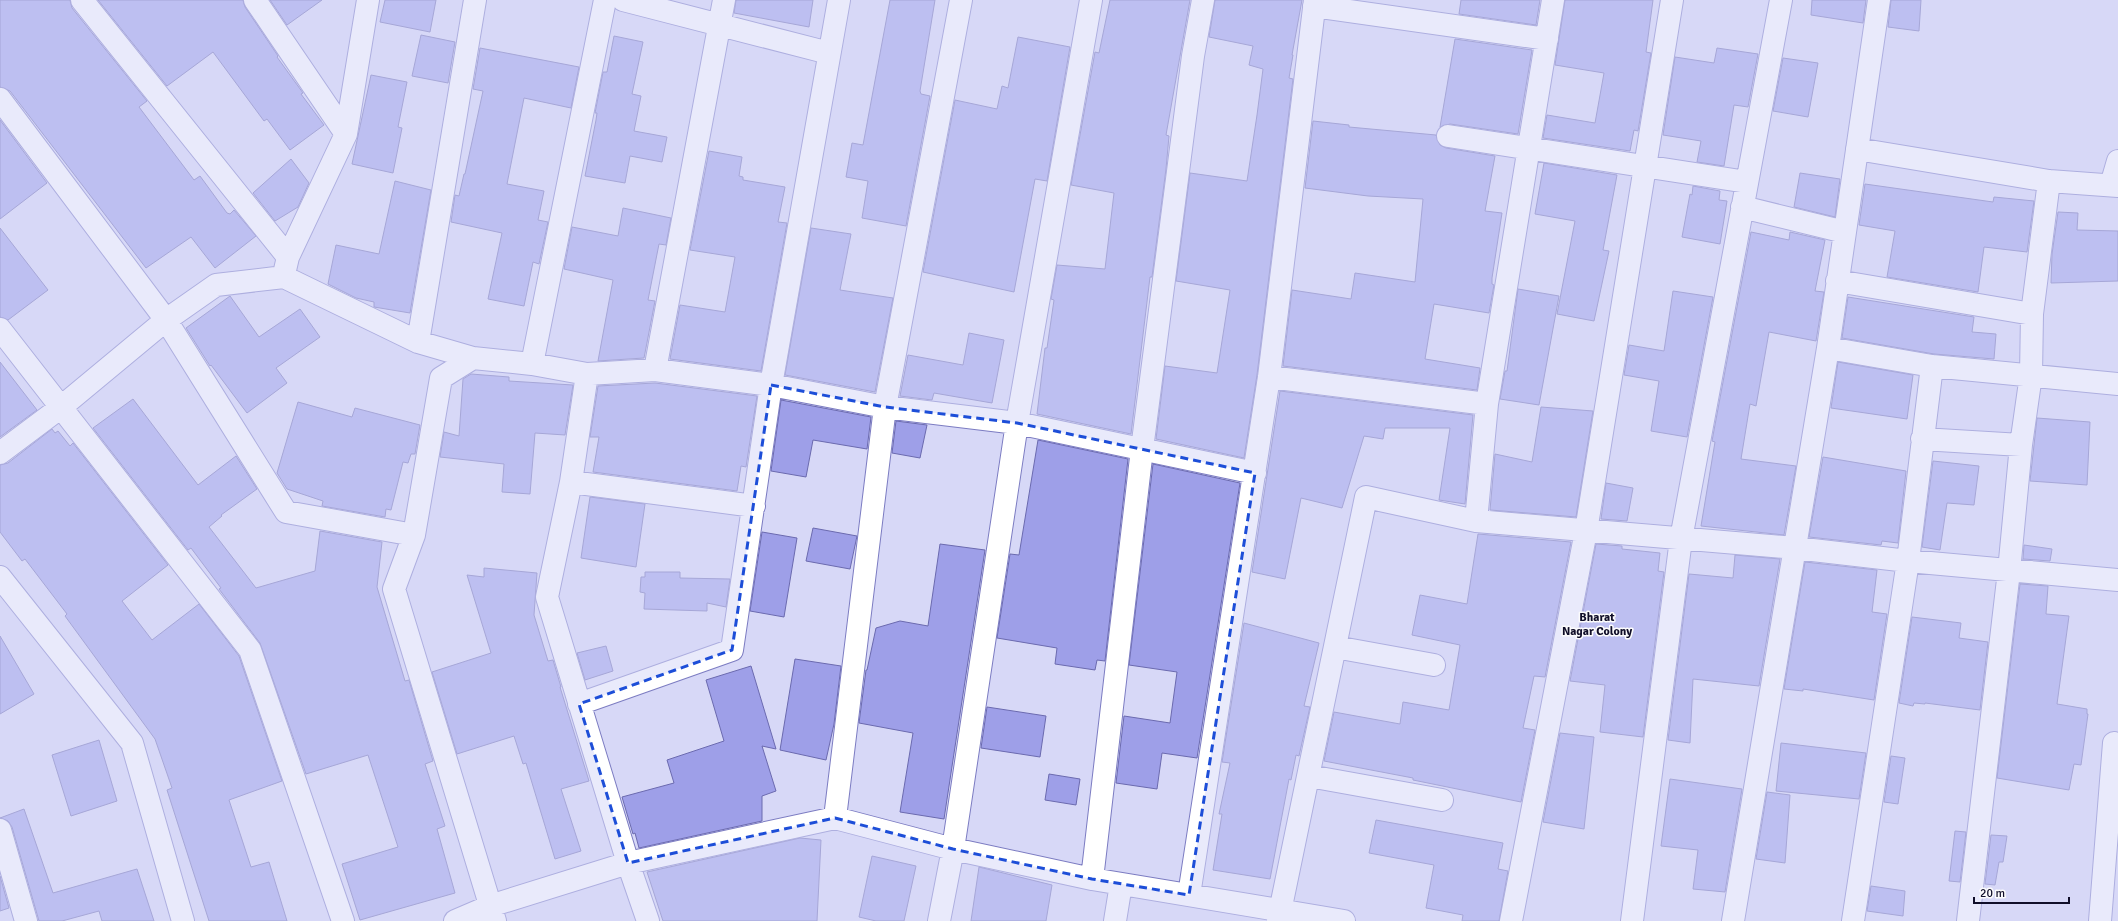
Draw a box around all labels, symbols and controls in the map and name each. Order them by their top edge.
district label: Bharat Nagar Colony [1562,610,1632,639]
scale bar [1974,879,2069,905]
text: 20 m [1980,886,2005,901]

